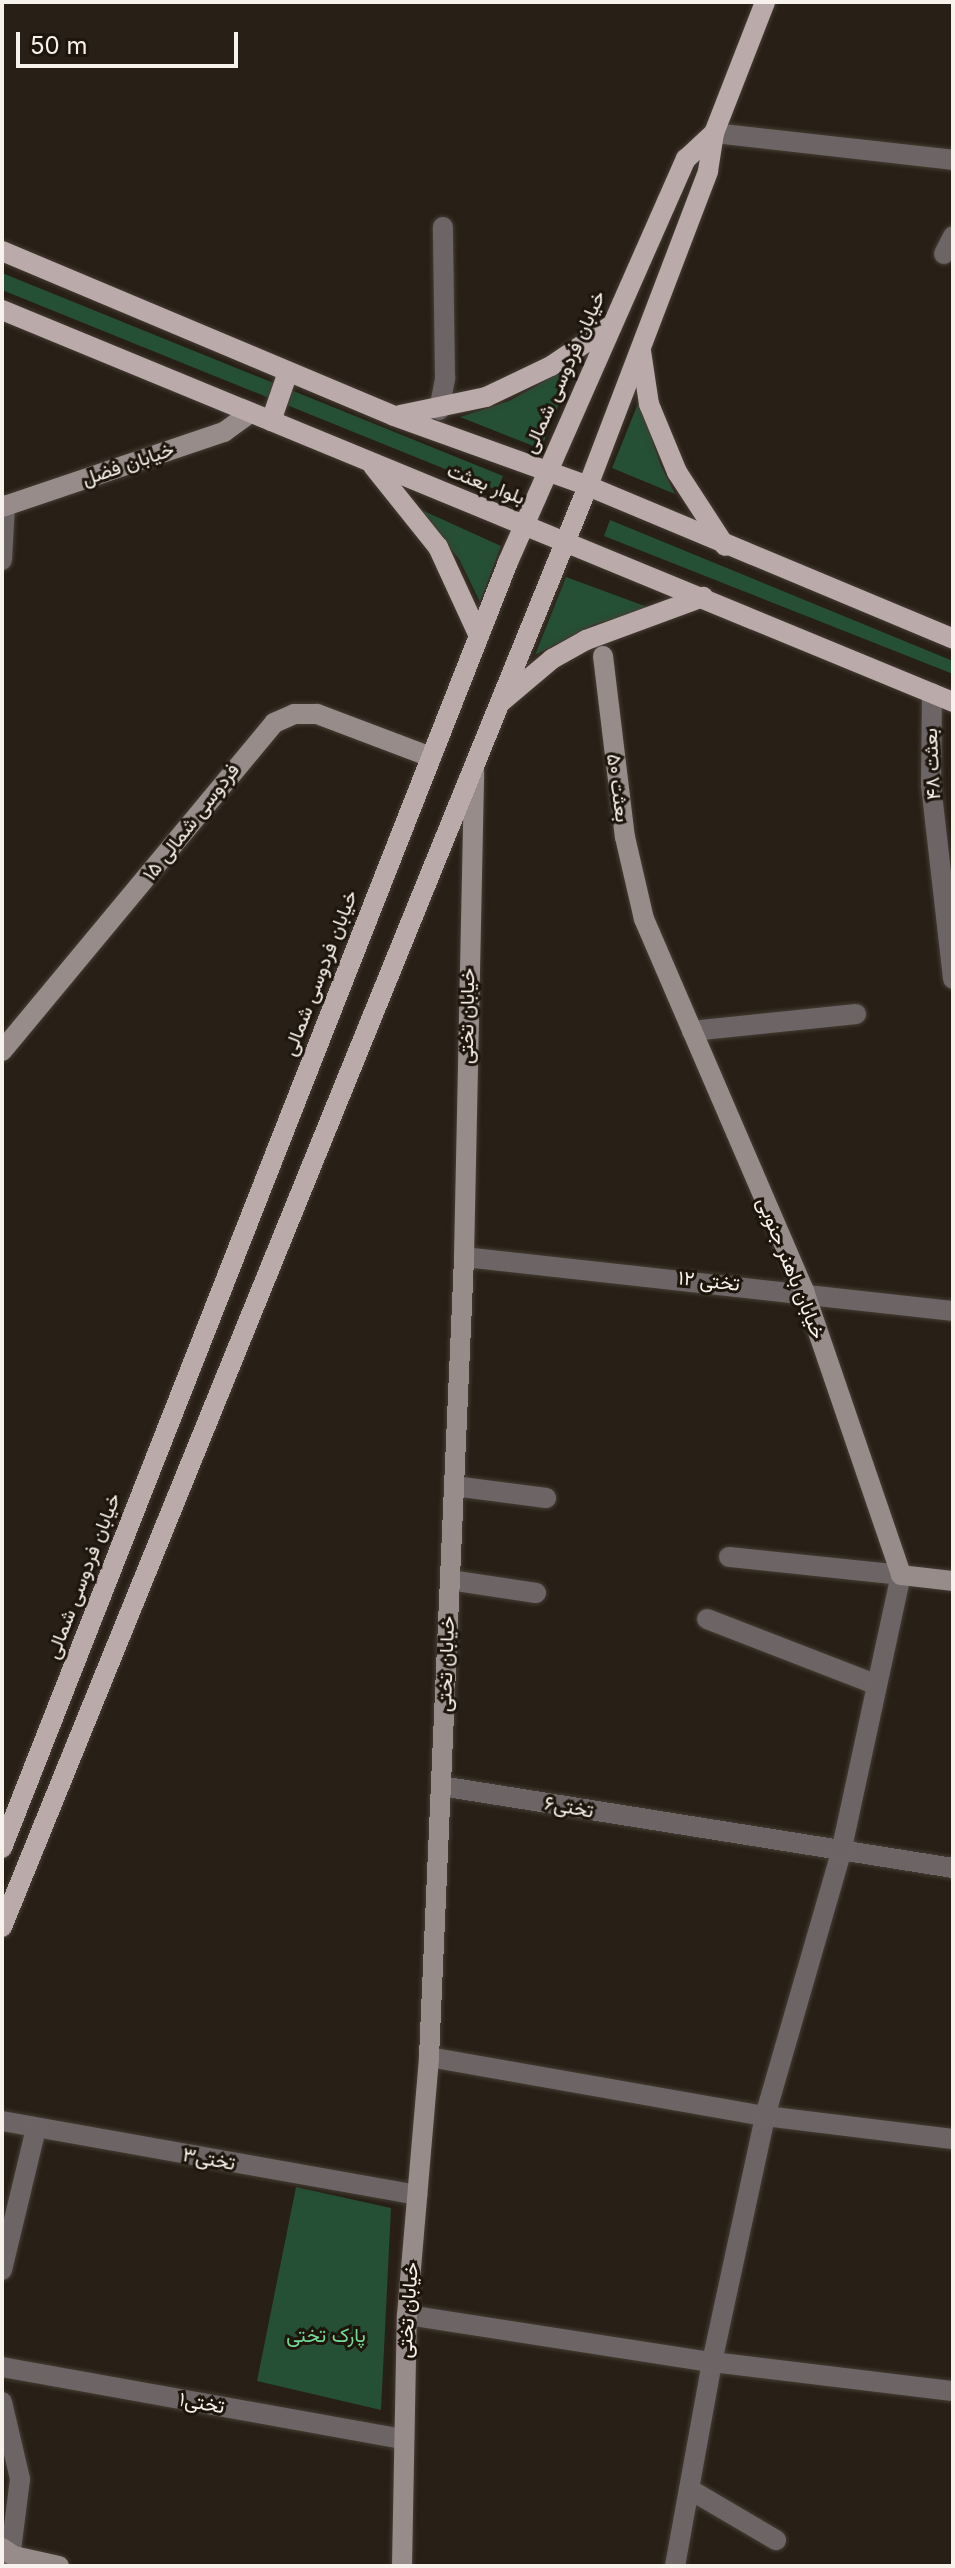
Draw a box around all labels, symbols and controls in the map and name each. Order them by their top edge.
scale bar [20,16,242,66]
text: 50 m [30,31,88,60]
street label: خیابان فردوسی شمالی [517,287,611,457]
street label: خیابان فضل [79,437,177,491]
street label: بلوار بعثت [444,458,528,510]
street label: بعثت ۴۸ [918,727,946,801]
street label: بعثت ۵۰ [601,752,635,824]
street label: فردوسی شمالی ۱۵ [138,758,244,886]
street label: خیابان فردوسی شمالی [277,887,363,1059]
street label: خیابان تختی [454,968,480,1064]
street label: خیابان باهنر جنوبی [752,1193,830,1343]
street label: تختی ۱۲ [677,1266,741,1296]
street label: خیابان فردوسی شمالی [40,1490,126,1662]
street label: خیابان تختی [432,1616,460,1712]
street label: تختی۶ [542,1791,596,1823]
street label: تختی۳ [181,2143,237,2175]
street label: خیابان تختی [393,2261,423,2359]
park label: پارک تختی [286,2323,366,2347]
street label: تختی۱ [177,2387,227,2419]

